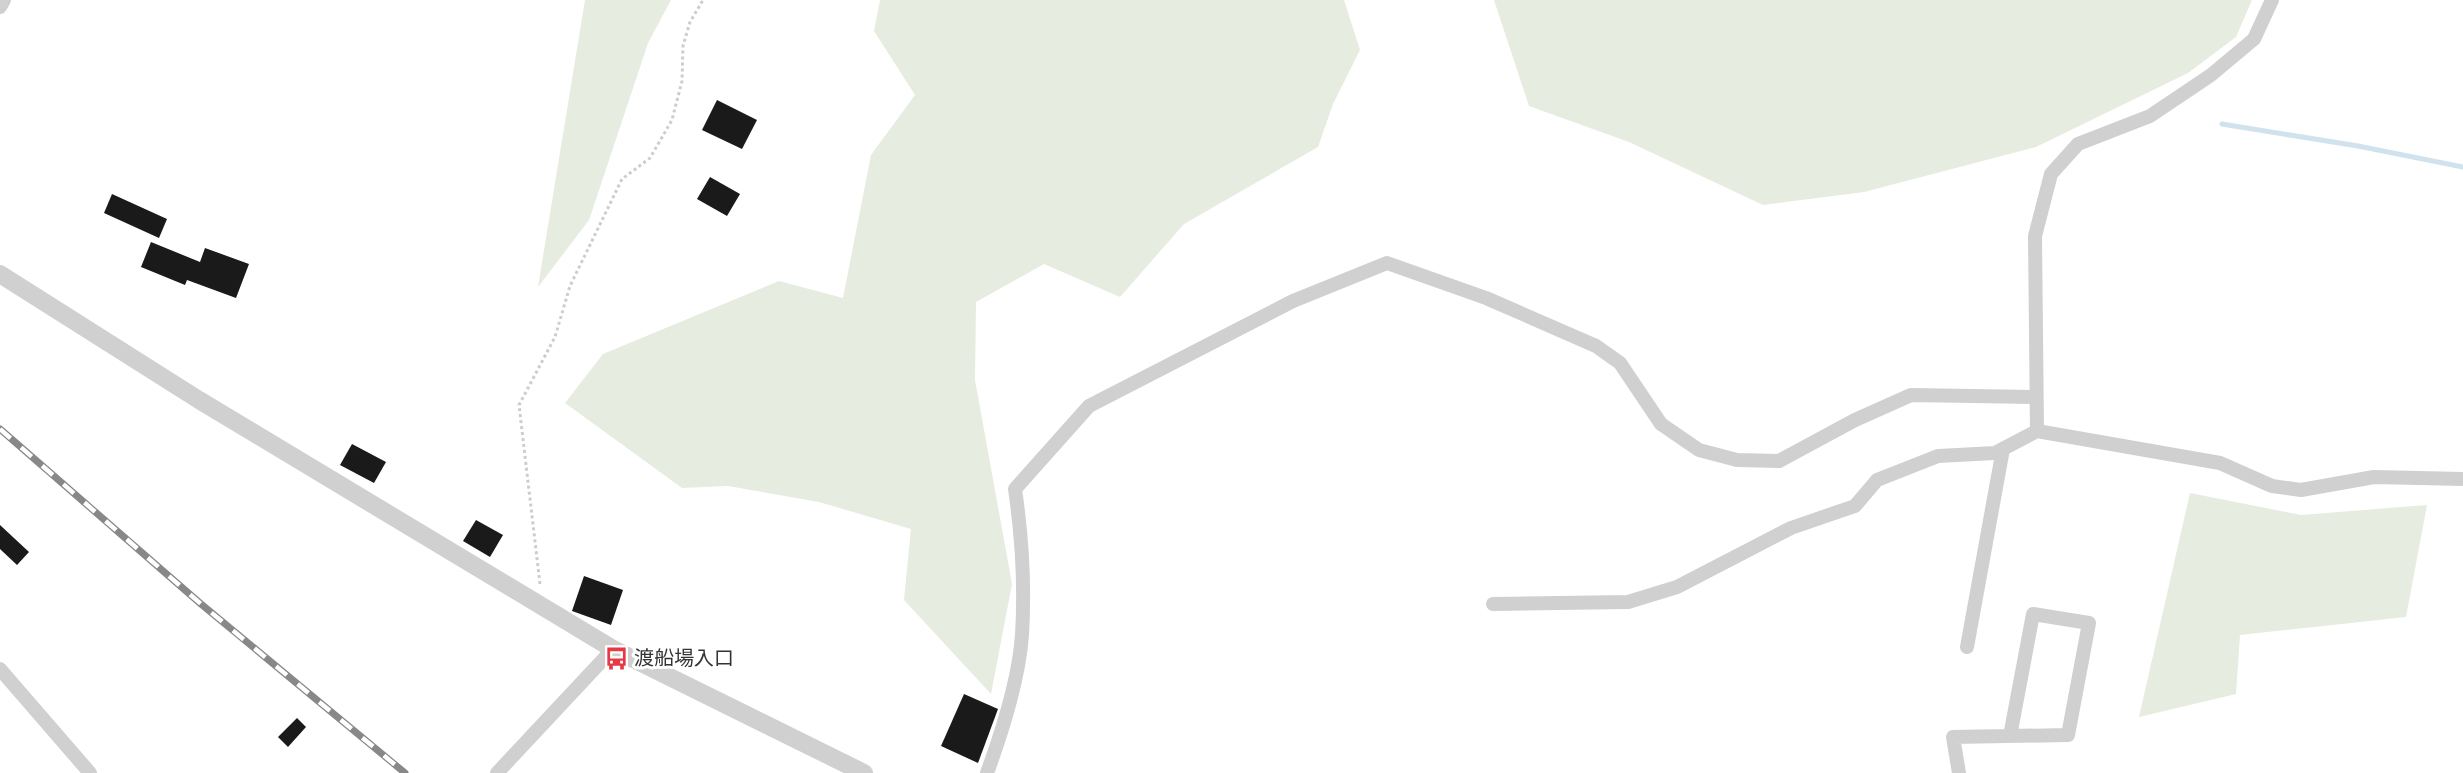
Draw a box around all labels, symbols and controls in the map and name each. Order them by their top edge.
bus stop icon: 渡船場入口 [603,645,629,671]
place label: 渡船場入口 [634,646,734,670]

